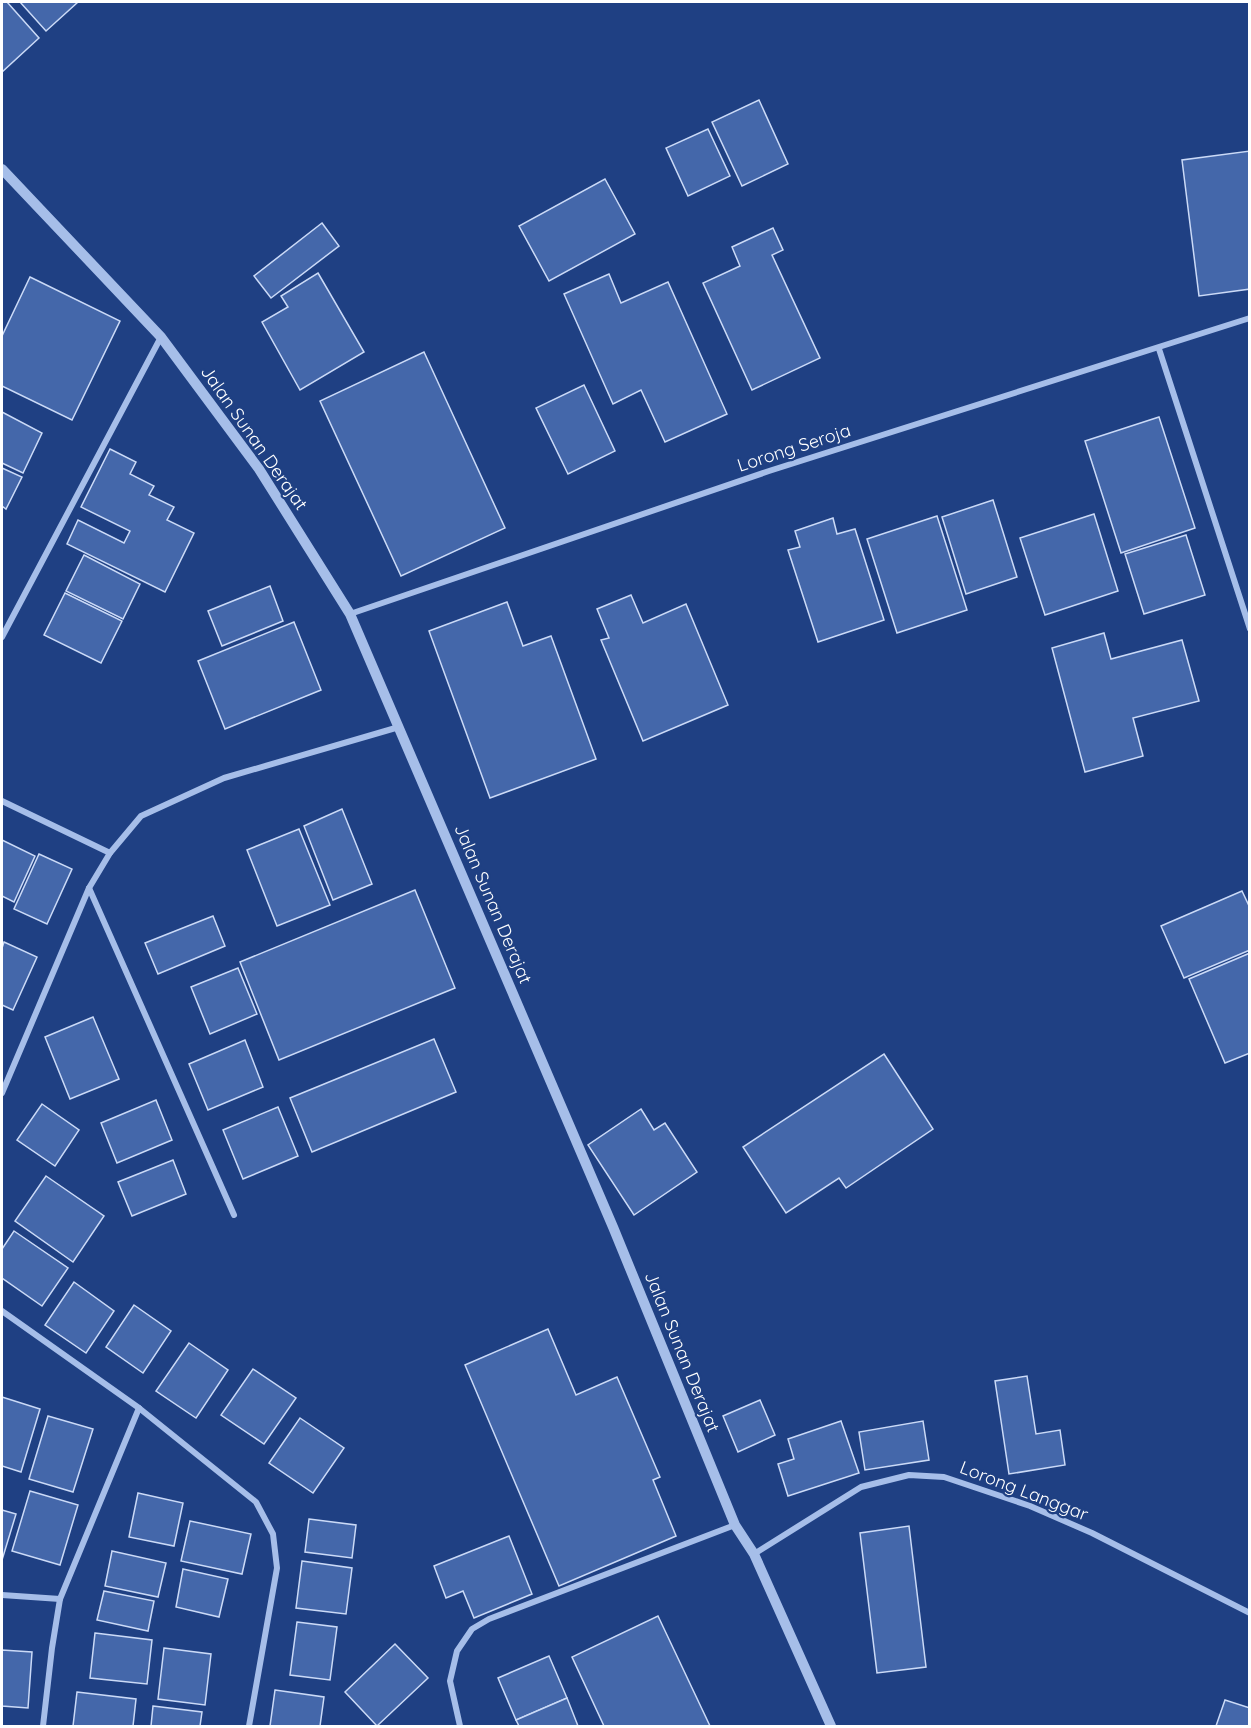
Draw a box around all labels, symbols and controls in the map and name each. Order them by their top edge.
street label: Jalan Sunan Derajat [196,361,313,514]
street label: Lorong Seroja [734,418,853,477]
street label: Jalan Sunan Derajat [449,820,538,987]
street label: Jalan Sunan Derajat [640,1268,725,1436]
street label: Lorong Langgar [957,1456,1092,1526]

